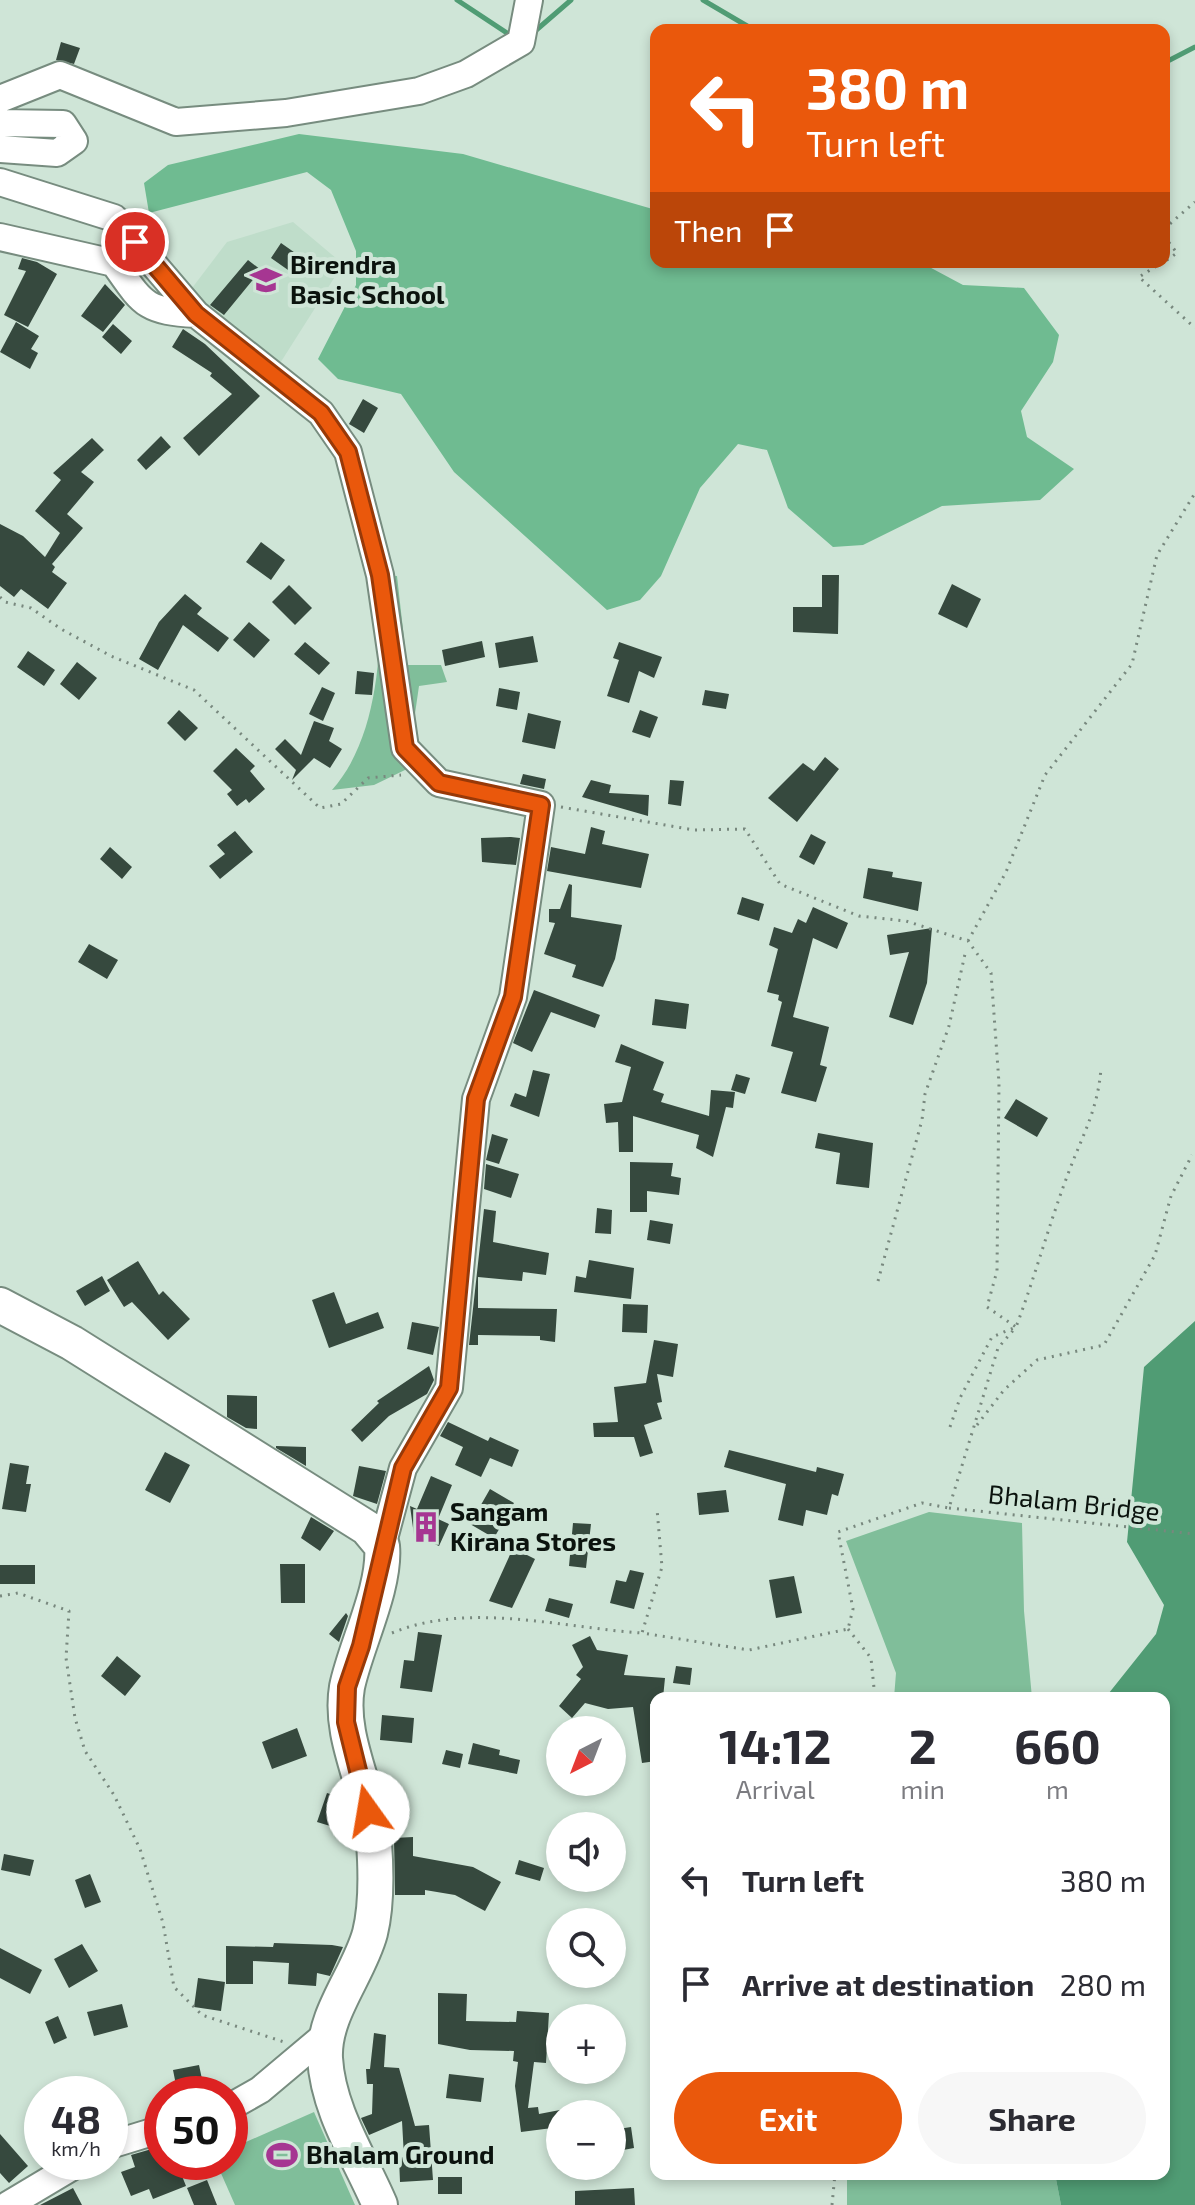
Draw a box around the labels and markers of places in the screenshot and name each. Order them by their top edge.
pin [101,208,169,276]
place label: Birendra Basic School [290,248,445,309]
school or university icon: Birendra Basic School [249,263,283,297]
place label: Sangam Kirana Stores [450,1495,616,1556]
building icon: Sangam Kirana Stores [409,1510,443,1544]
sports icon: Bhalam Ground [265,2138,299,2172]
place label: Bhalam Ground [306,2138,495,2169]

